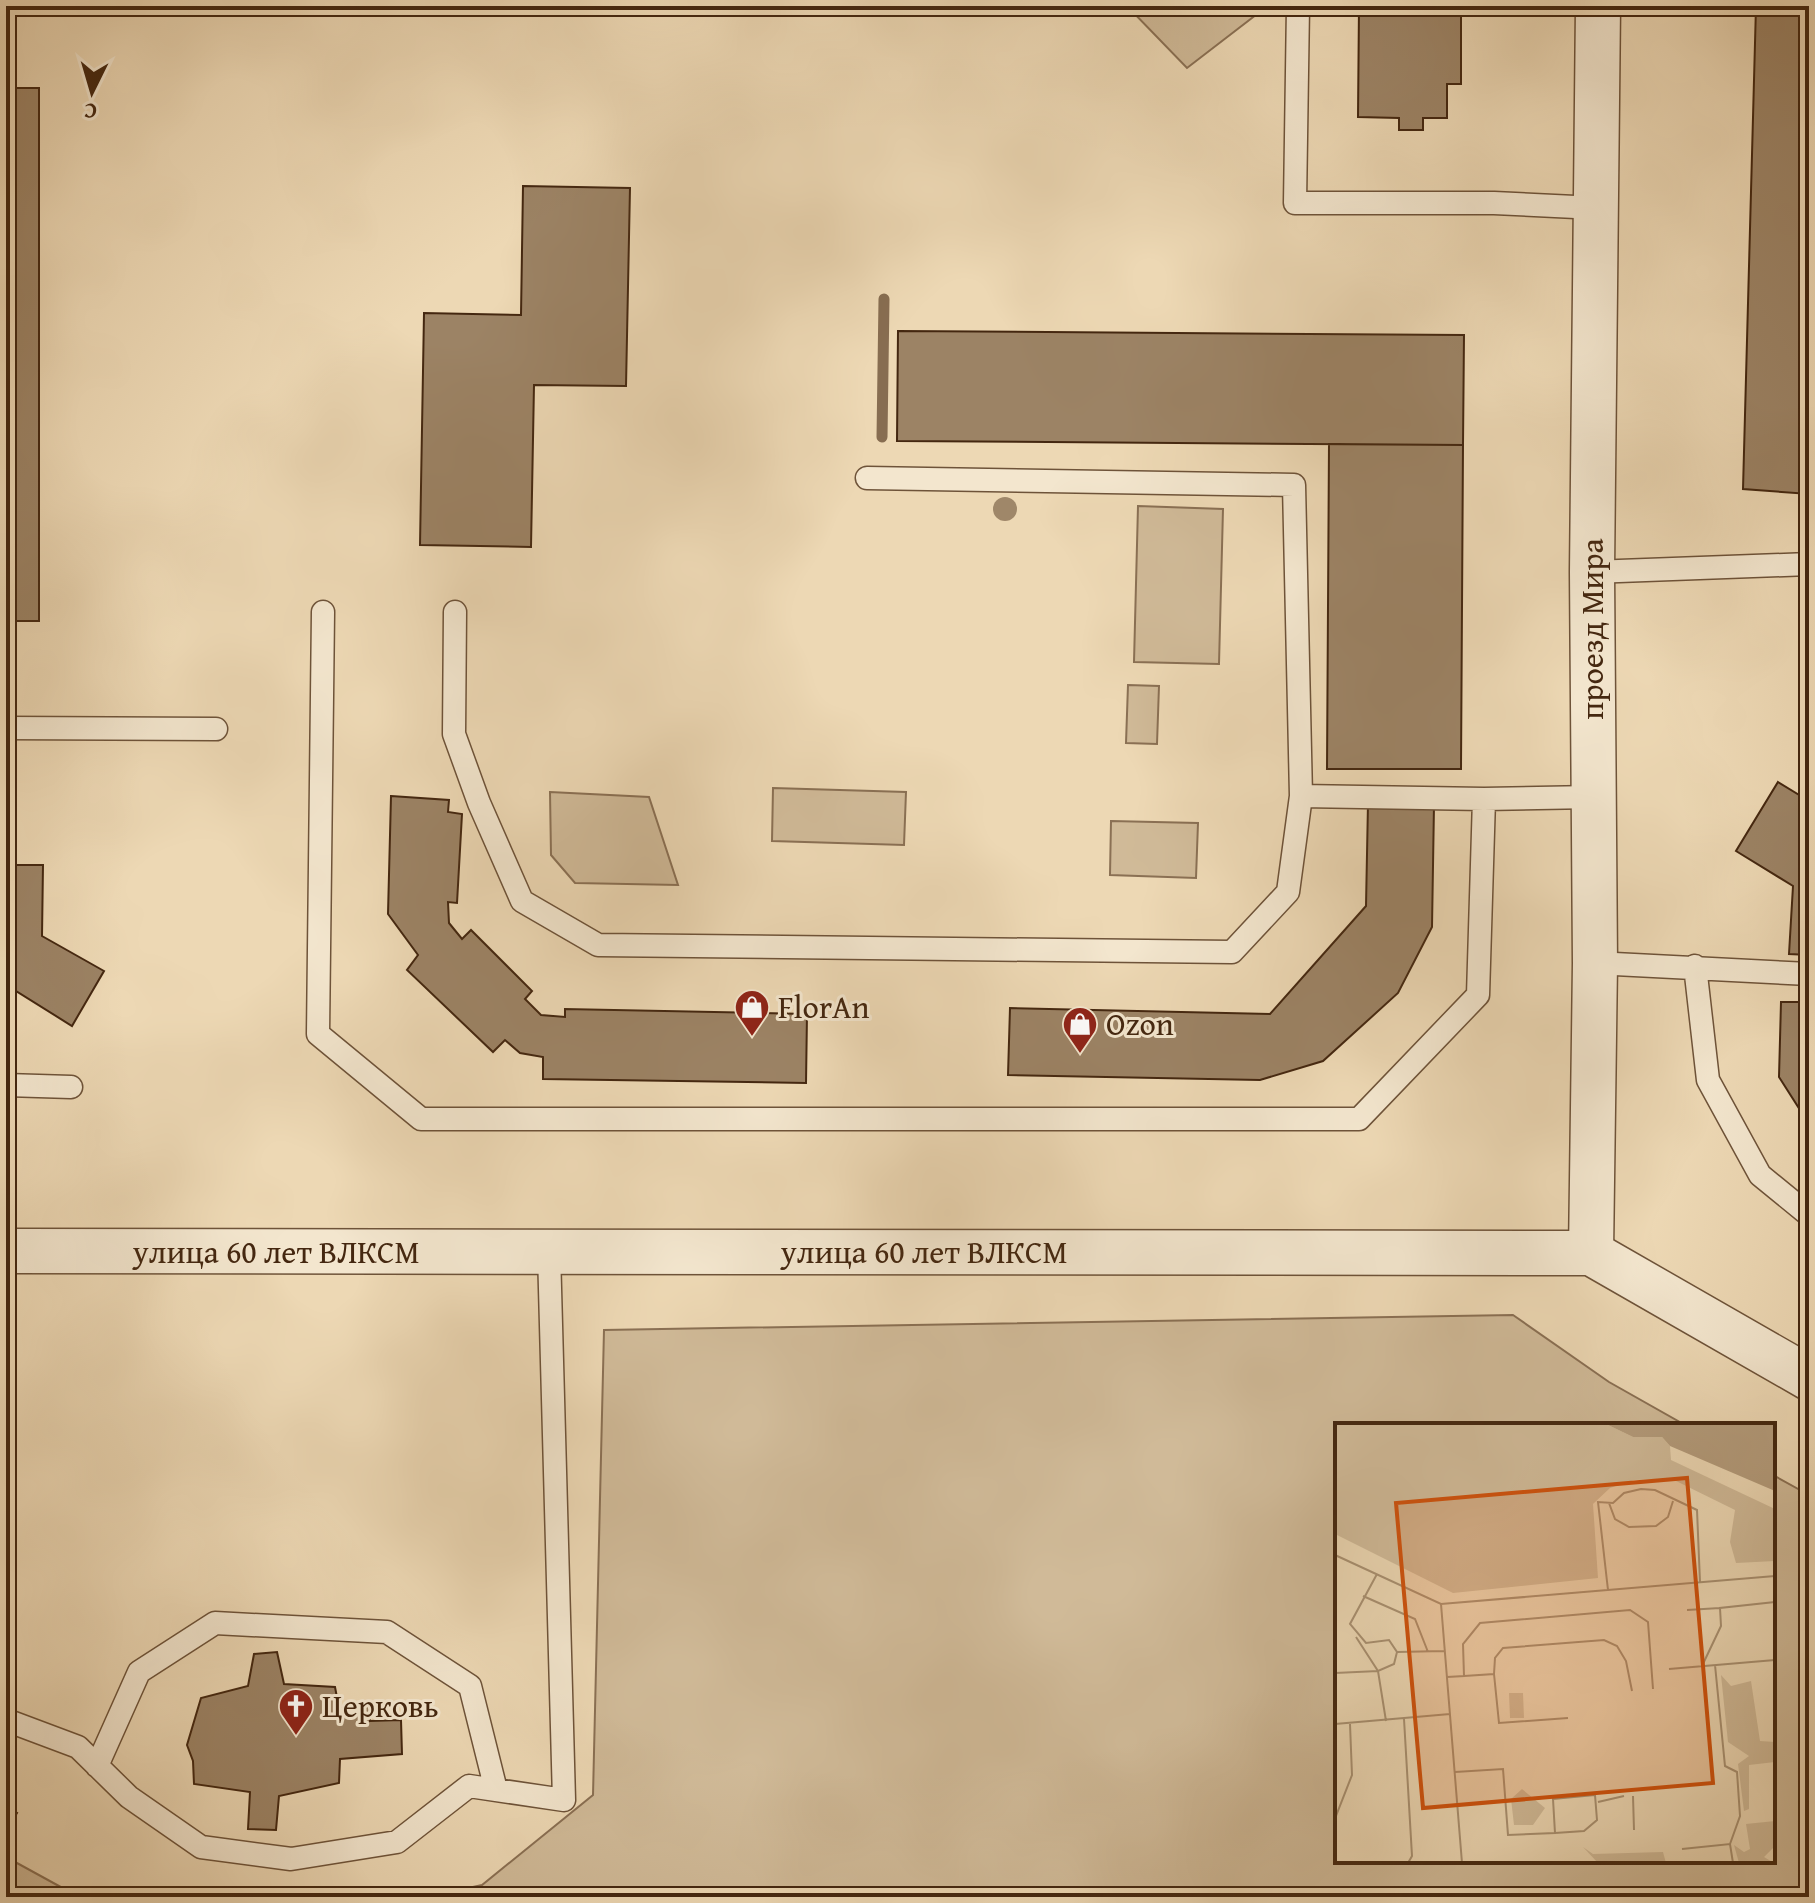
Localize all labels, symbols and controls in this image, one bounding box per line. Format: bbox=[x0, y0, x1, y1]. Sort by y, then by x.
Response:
north arrow bbox=[52, 52, 132, 132]
text: С bbox=[83, 95, 98, 128]
street label: проезд Мира bbox=[1568, 537, 1615, 720]
place label: FlorAn bbox=[778, 983, 870, 1030]
shop icon: FlorAn bbox=[733, 988, 771, 1038]
place label: Ozon bbox=[1106, 1000, 1174, 1047]
shop icon: Ozon bbox=[1061, 1005, 1099, 1055]
street label: улица 60 лет ВЛКСМ bbox=[131, 1228, 420, 1275]
street label: улица 60 лет ВЛКСМ bbox=[779, 1228, 1068, 1275]
inset map bbox=[1335, 1423, 1775, 1863]
place label: Церковь bbox=[322, 1682, 439, 1729]
church icon: Церковь bbox=[277, 1687, 315, 1737]

